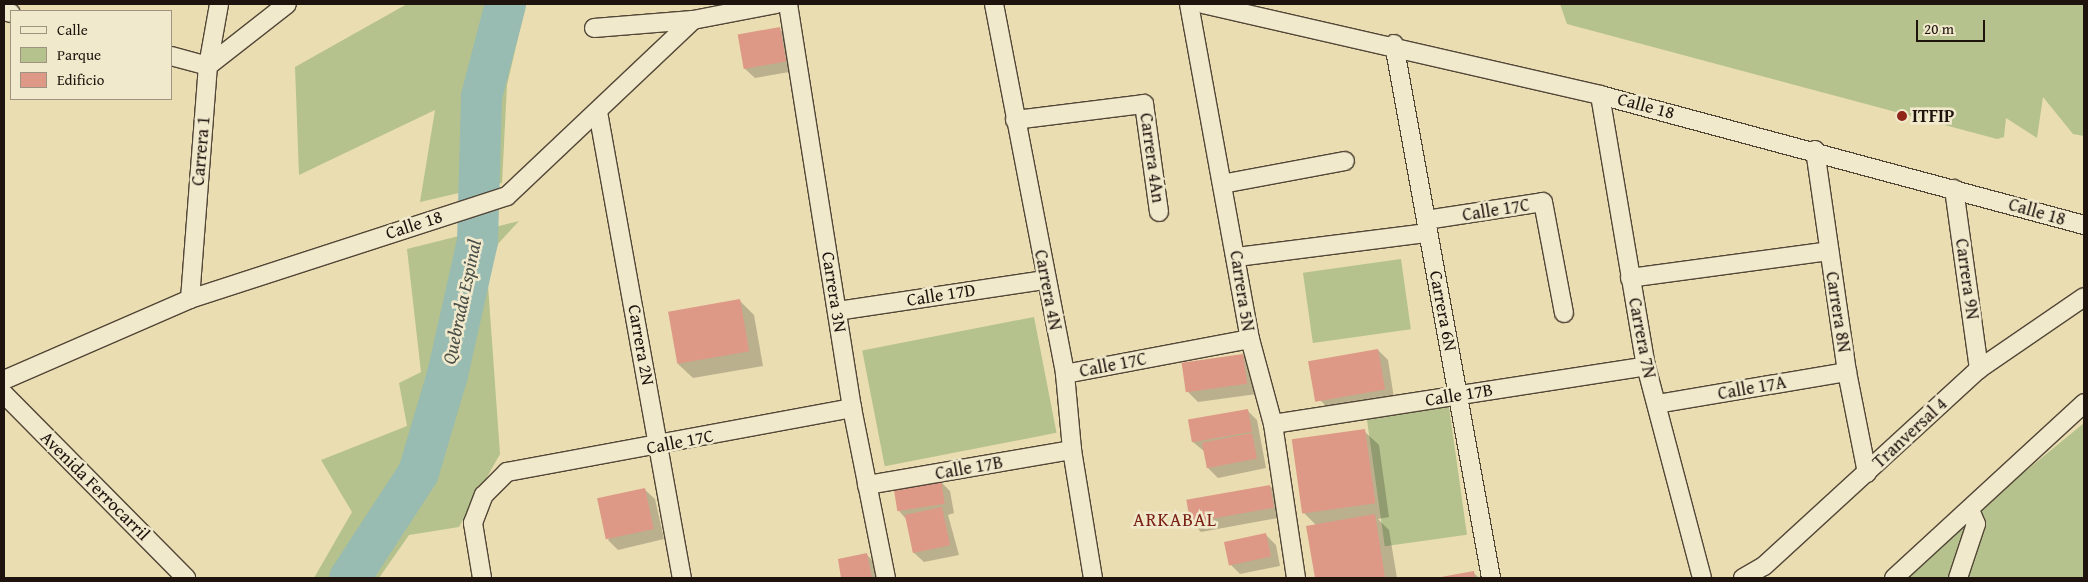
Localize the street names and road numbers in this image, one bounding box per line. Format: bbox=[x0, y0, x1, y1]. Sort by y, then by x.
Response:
street label: Calle 18 bbox=[1615, 88, 1677, 124]
street label: Carrera 4An bbox=[1135, 112, 1169, 204]
street label: Carrera 1 bbox=[187, 115, 215, 187]
street label: Calle 17C bbox=[1461, 194, 1531, 226]
street label: Calle 18 bbox=[2006, 194, 2068, 230]
street label: Calle 18 bbox=[383, 206, 445, 244]
street label: Carrera 9N bbox=[1951, 237, 1983, 321]
street label: Carrera 4N bbox=[1030, 248, 1066, 332]
street label: Carrera 5N bbox=[1225, 249, 1259, 333]
street label: Carrera 3N bbox=[817, 250, 851, 334]
street label: Carrera 6N bbox=[1425, 269, 1461, 353]
street label: Carrera 8N bbox=[1821, 270, 1855, 354]
street label: Calle 17D bbox=[905, 279, 977, 311]
street label: Carrera 7N bbox=[1624, 296, 1660, 380]
street label: Carrera 2N bbox=[623, 303, 659, 387]
street label: Calle 17C bbox=[1078, 348, 1148, 382]
street label: Calle 17A bbox=[1716, 371, 1788, 405]
street label: Calle 17B bbox=[1424, 379, 1494, 411]
street label: Tranversal 4 bbox=[1868, 393, 1952, 473]
street label: Calle 17C bbox=[645, 425, 715, 459]
street label: Avenida Ferrocarril bbox=[36, 427, 154, 545]
street label: Calle 17B bbox=[933, 451, 1005, 485]

